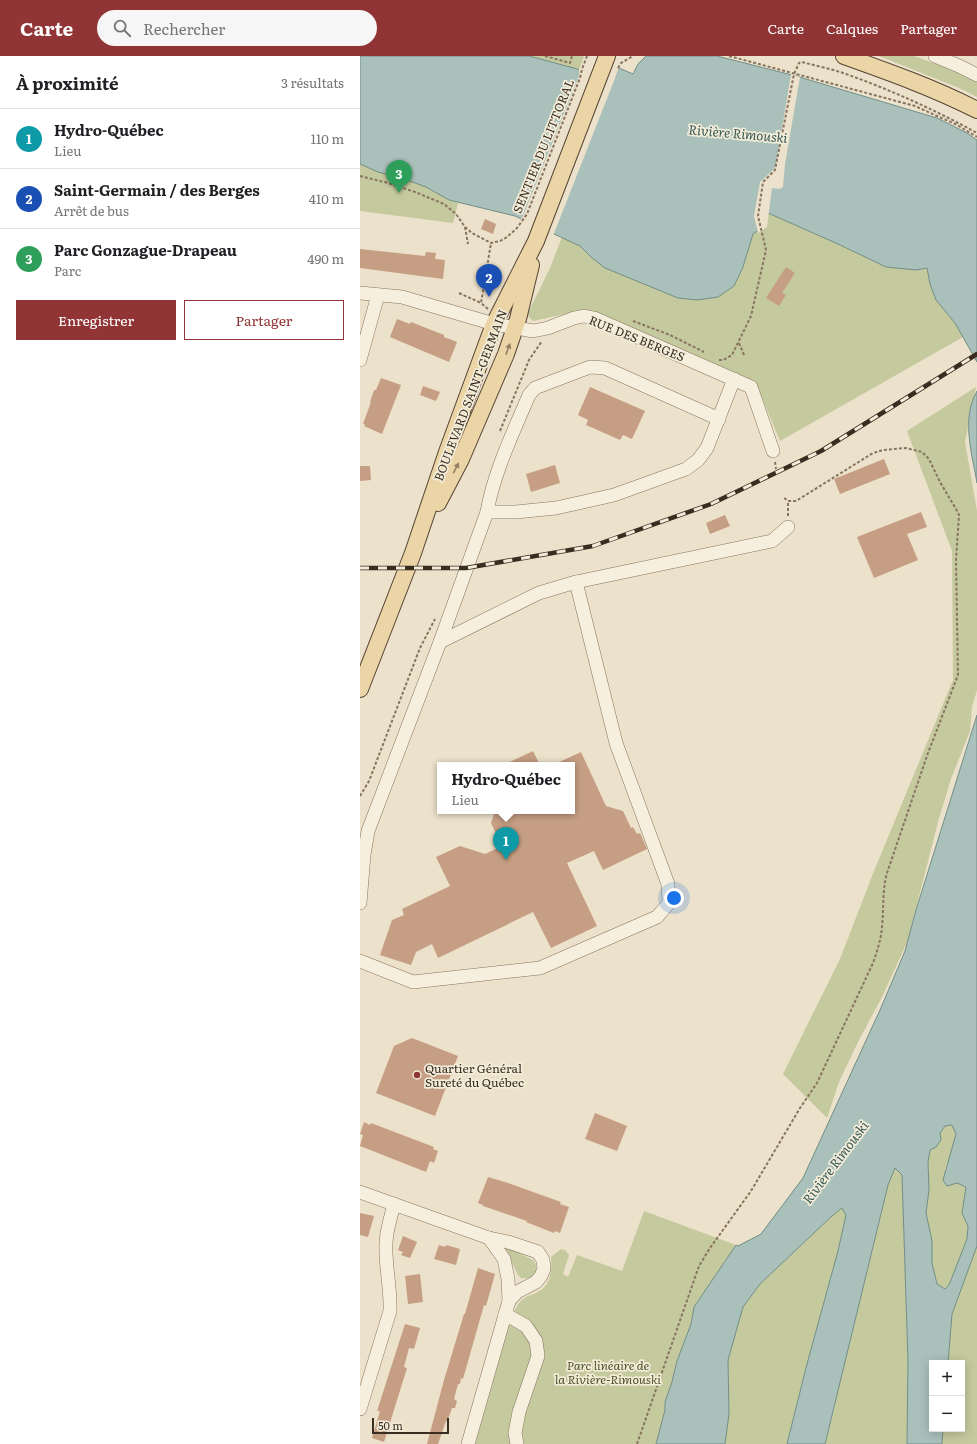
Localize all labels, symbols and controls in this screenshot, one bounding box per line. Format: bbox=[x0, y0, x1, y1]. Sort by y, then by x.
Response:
search box bbox=[97, 10, 377, 46]
text: Carte bbox=[20, 14, 73, 42]
icon: search bbox=[111, 17, 133, 39]
text: Rechercher bbox=[143, 17, 225, 40]
text: Carte bbox=[767, 18, 804, 38]
text: Calques bbox=[826, 18, 878, 38]
text: Partager bbox=[900, 18, 957, 38]
text: À proximité bbox=[16, 70, 119, 95]
text: 3 résultats bbox=[281, 73, 344, 92]
street label: SENTIER DU LITTORAL bbox=[508, 76, 578, 216]
text: Hydro-Québec bbox=[54, 118, 164, 141]
water label: Rivière Rimouski bbox=[688, 119, 788, 147]
text: 1 bbox=[26, 129, 32, 148]
text: 110 m bbox=[311, 129, 344, 148]
text: Lieu bbox=[54, 141, 82, 160]
pin: 3 bbox=[386, 160, 412, 193]
text: Saint-Germain / des Berges bbox=[54, 178, 260, 201]
text: 2 bbox=[26, 189, 32, 208]
text: 410 m bbox=[309, 189, 344, 208]
text: Arrêt de bus bbox=[54, 201, 129, 220]
text: Parc Gonzague-Drapeau bbox=[54, 238, 237, 261]
text: 3 bbox=[25, 249, 33, 268]
text: 490 m bbox=[307, 249, 344, 268]
text: Parc bbox=[54, 261, 81, 280]
pin: 2 bbox=[476, 264, 502, 297]
button: Enregistrer bbox=[16, 300, 176, 340]
button: Partager bbox=[184, 300, 344, 340]
street label: BOULEVARD SAINT-GERMAIN bbox=[429, 307, 511, 483]
street label: RUE DES BERGES bbox=[586, 311, 688, 365]
one-way arrow bbox=[505, 343, 511, 355]
one-way arrow bbox=[453, 462, 459, 474]
popup bbox=[437, 762, 575, 814]
text: Hydro-Québec bbox=[451, 767, 561, 790]
text: Lieu bbox=[451, 790, 479, 809]
pin: 1 bbox=[493, 827, 519, 860]
your location bbox=[664, 888, 684, 908]
place label: Quartier Général Sureté du Québec bbox=[425, 1059, 524, 1091]
marker: Quartier Général Sureté du Québec bbox=[412, 1070, 422, 1080]
water label: Rivière Rimouski bbox=[798, 1117, 873, 1207]
park label: Parc linéaire de la Rivière-Rimouski bbox=[555, 1356, 661, 1388]
map controls bbox=[929, 1360, 965, 1432]
button: + bbox=[929, 1360, 965, 1396]
button: − bbox=[929, 1396, 965, 1432]
scale bar bbox=[372, 1416, 449, 1435]
text: 50 m bbox=[378, 1417, 403, 1433]

